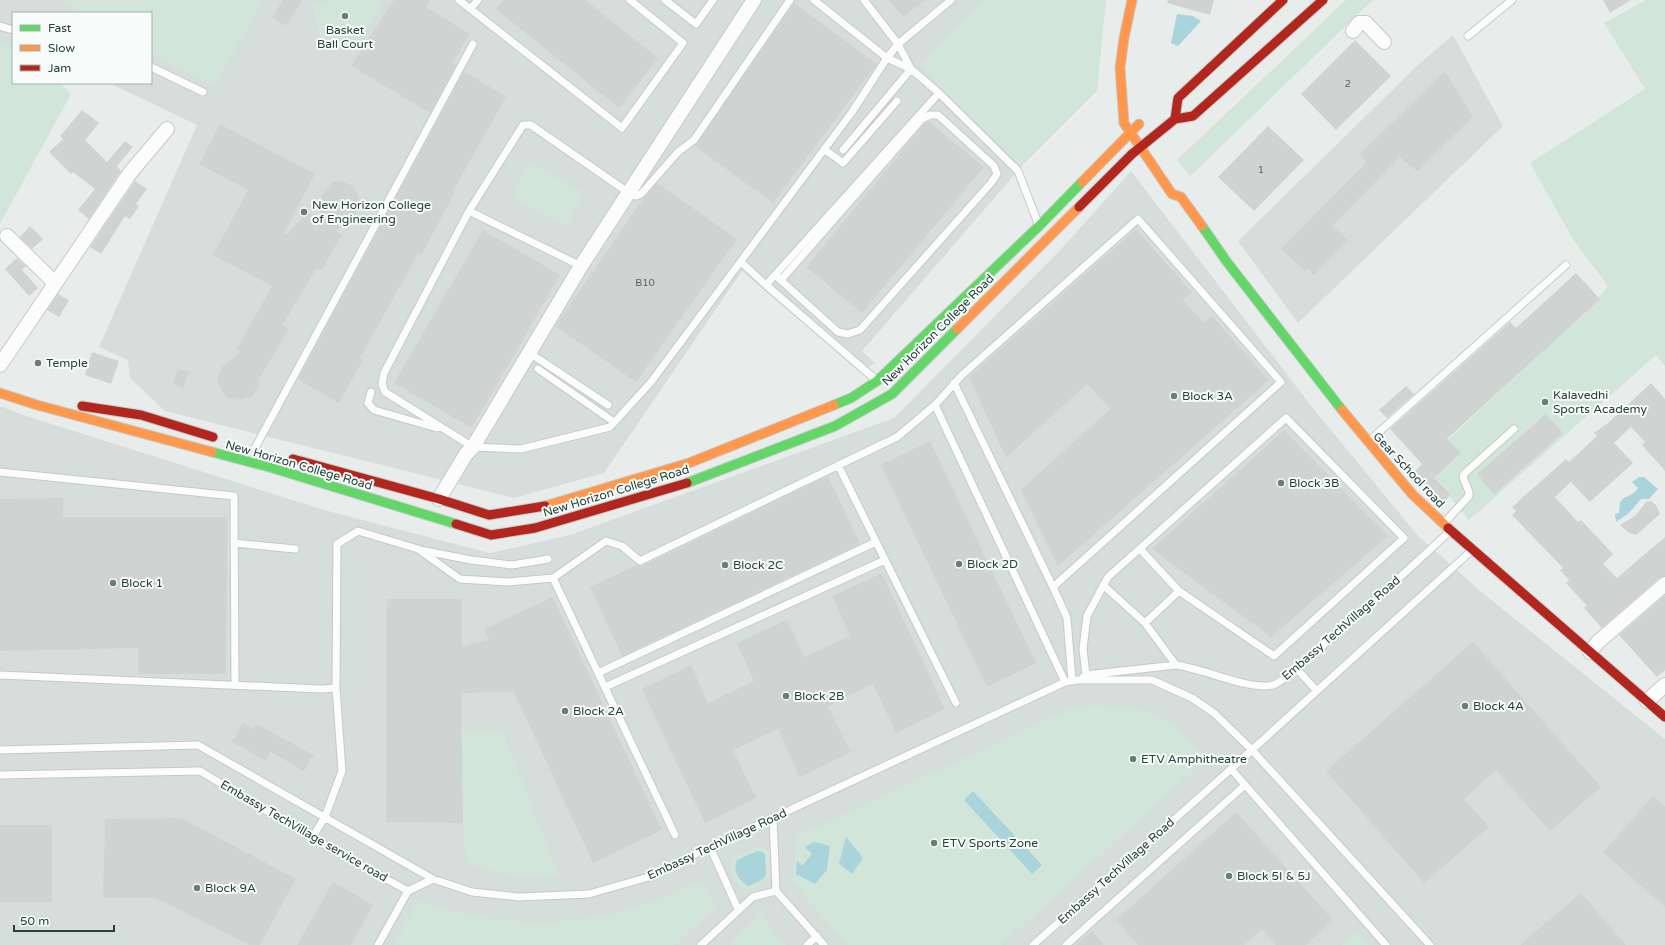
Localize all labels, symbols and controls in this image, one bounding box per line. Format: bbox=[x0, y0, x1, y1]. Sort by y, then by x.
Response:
marker: Basket Ball Court bbox=[340, 11, 350, 21]
legend bbox=[12, 12, 152, 84]
text: Fast bbox=[48, 21, 72, 35]
place label: Basket Ball Court bbox=[317, 23, 373, 51]
text: Slow bbox=[48, 41, 75, 55]
text: Jam bbox=[48, 61, 71, 75]
house number: 2 bbox=[1345, 78, 1351, 90]
house number: 1 bbox=[1258, 164, 1264, 176]
place label: New Horizon College of Engineering bbox=[312, 198, 431, 226]
marker: New Horizon College of Engineering bbox=[299, 207, 309, 217]
street label: New Horizon College Road bbox=[879, 271, 997, 389]
house number: B10 bbox=[635, 277, 655, 289]
place label: Temple bbox=[46, 356, 88, 370]
marker: Temple bbox=[33, 358, 43, 368]
place label: Kalavedhi Sports Academy bbox=[1553, 388, 1647, 416]
place label: Block 3A bbox=[1182, 389, 1233, 403]
marker: Block 3A bbox=[1169, 391, 1179, 401]
marker: Kalavedhi Sports Academy bbox=[1540, 397, 1550, 407]
street label: Gear School road bbox=[1370, 429, 1448, 511]
street label: New Horizon College Road bbox=[224, 437, 374, 493]
street label: New Horizon College Road bbox=[541, 462, 691, 520]
place label: Block 3B bbox=[1289, 476, 1339, 490]
marker: Block 3B bbox=[1276, 478, 1286, 488]
place label: Block 2D bbox=[967, 557, 1018, 571]
place label: Block 2C bbox=[733, 558, 783, 572]
marker: Block 2D bbox=[954, 559, 964, 569]
marker: Block 2C bbox=[720, 560, 730, 570]
street label: Embassy TechVillage Road bbox=[1279, 573, 1403, 683]
place label: Block 1 bbox=[121, 576, 163, 590]
marker: Block 1 bbox=[108, 578, 118, 588]
place label: Block 2B bbox=[794, 689, 844, 703]
marker: Block 2B bbox=[781, 691, 791, 701]
place label: Block 4A bbox=[1473, 699, 1524, 713]
marker: Block 4A bbox=[1460, 701, 1470, 711]
place label: Block 2A bbox=[573, 704, 624, 718]
marker: Block 2A bbox=[560, 706, 570, 716]
place label: ETV Amphitheatre bbox=[1141, 752, 1247, 766]
marker: ETV Amphitheatre bbox=[1128, 754, 1138, 764]
street label: Embassy TechVillage service road bbox=[218, 777, 390, 885]
street label: Embassy TechVillage Road bbox=[645, 806, 789, 882]
street label: Embassy TechVillage Road bbox=[1055, 815, 1177, 927]
place label: ETV Sports Zone bbox=[942, 836, 1038, 850]
marker: ETV Sports Zone bbox=[929, 838, 939, 848]
place label: Block 5I & 5J bbox=[1237, 869, 1311, 883]
marker: Block 5I & 5J bbox=[1224, 871, 1234, 881]
place label: Block 9A bbox=[205, 881, 256, 895]
marker: Block 9A bbox=[192, 883, 202, 893]
scale bar bbox=[14, 907, 114, 933]
text: 50 m bbox=[20, 914, 49, 928]

